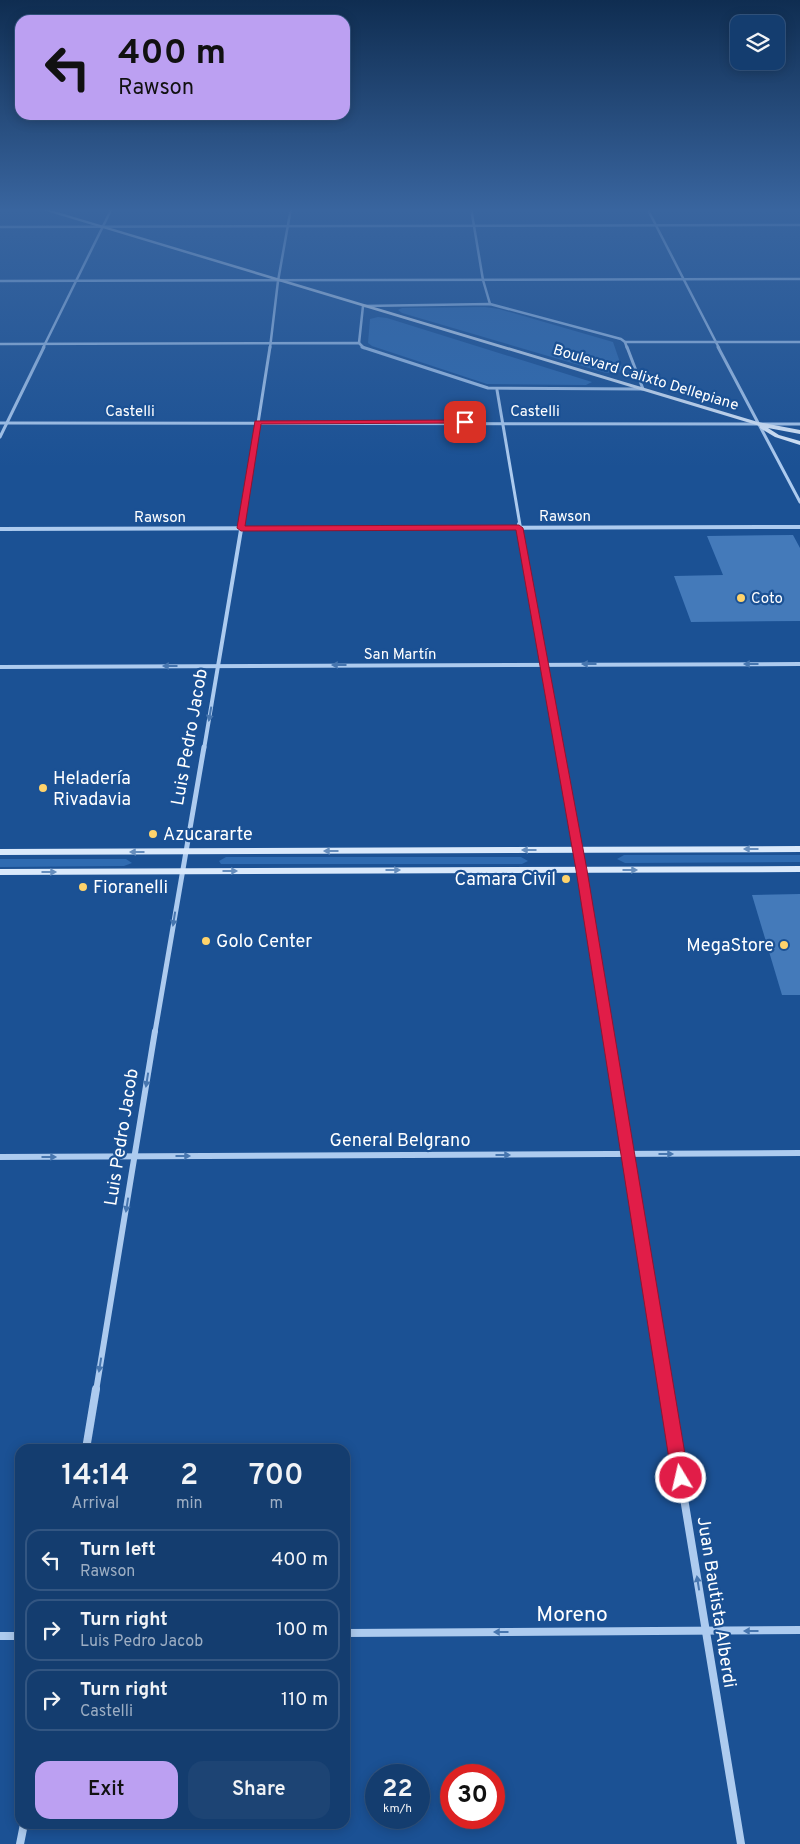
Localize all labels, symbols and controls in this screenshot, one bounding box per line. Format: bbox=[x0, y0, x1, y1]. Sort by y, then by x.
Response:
map controls bbox=[730, 15, 785, 70]
button: layers bbox=[730, 15, 785, 70]
text: 400 m bbox=[118, 32, 226, 76]
icon: left bbox=[35, 35, 100, 100]
text: Rawson bbox=[118, 75, 194, 102]
street label: Boulevard Calixto Dellepiane bbox=[550, 341, 741, 416]
pin bbox=[444, 401, 486, 443]
street label: Castelli bbox=[105, 403, 155, 422]
street label: Castelli bbox=[510, 403, 560, 422]
icon: arrive bbox=[451, 408, 479, 436]
street label: Rawson bbox=[539, 508, 591, 527]
street label: Rawson bbox=[134, 509, 186, 528]
place label: Coto bbox=[751, 590, 783, 609]
marker: Coto bbox=[735, 592, 747, 604]
street label: San Martín bbox=[364, 646, 436, 665]
one-way arrow bbox=[743, 660, 759, 668]
one-way arrow bbox=[581, 661, 597, 669]
one-way arrow bbox=[162, 662, 178, 670]
one-way arrow bbox=[331, 662, 347, 670]
street label: Luis Pedro Jacob bbox=[167, 667, 214, 808]
one-way arrow bbox=[206, 706, 214, 722]
place label: Heladería Rivadavia bbox=[53, 768, 131, 812]
marker: Heladería Rivadavia bbox=[37, 782, 49, 794]
place label: Azucararte bbox=[163, 824, 253, 847]
marker: Azucararte bbox=[147, 828, 159, 840]
one-way arrow bbox=[743, 845, 759, 853]
one-way arrow bbox=[521, 846, 537, 854]
one-way arrow bbox=[323, 847, 339, 855]
one-way arrow bbox=[128, 848, 144, 856]
one-way arrow bbox=[385, 866, 401, 874]
one-way arrow bbox=[622, 866, 638, 874]
one-way arrow bbox=[223, 867, 239, 875]
one-way arrow bbox=[41, 868, 57, 876]
place label: Camara Civil bbox=[455, 869, 556, 892]
marker: Camara Civil bbox=[560, 873, 572, 885]
place label: Fioranelli bbox=[93, 877, 168, 900]
marker: Fioranelli bbox=[77, 881, 89, 893]
one-way arrow bbox=[169, 912, 177, 928]
place label: Golo Center bbox=[216, 931, 312, 954]
marker: Golo Center bbox=[200, 935, 212, 947]
place label: MegaStore bbox=[686, 935, 774, 958]
marker: MegaStore bbox=[778, 939, 790, 951]
street label: Luis Pedro Jacob bbox=[100, 1067, 145, 1208]
one-way arrow bbox=[143, 1072, 151, 1088]
street label: General Belgrano bbox=[330, 1130, 471, 1153]
one-way arrow bbox=[658, 1150, 674, 1158]
one-way arrow bbox=[496, 1151, 512, 1159]
one-way arrow bbox=[176, 1152, 192, 1160]
one-way arrow bbox=[41, 1153, 57, 1161]
one-way arrow bbox=[122, 1197, 130, 1213]
one-way arrow bbox=[96, 1357, 104, 1373]
position arrow bbox=[654, 1451, 706, 1503]
text: 14:14 bbox=[61, 1458, 130, 1495]
text: 2 bbox=[180, 1458, 198, 1495]
text: 700 bbox=[249, 1458, 304, 1495]
text: Arrival bbox=[72, 1494, 119, 1514]
text: min bbox=[176, 1494, 203, 1514]
text: m bbox=[269, 1494, 283, 1514]
street label: Juan Bautista Alberdi bbox=[691, 1515, 740, 1689]
text: Turn left bbox=[80, 1538, 156, 1562]
icon: left bbox=[37, 1546, 65, 1574]
text: 400 m bbox=[271, 1548, 328, 1572]
text: Rawson bbox=[80, 1562, 135, 1582]
one-way arrow bbox=[693, 1574, 701, 1590]
street label: Moreno bbox=[536, 1602, 608, 1629]
text: Turn right bbox=[80, 1608, 168, 1632]
icon: right bbox=[37, 1616, 65, 1644]
text: 100 m bbox=[276, 1618, 328, 1642]
one-way arrow bbox=[743, 1627, 759, 1635]
one-way arrow bbox=[493, 1628, 509, 1636]
text: Luis Pedro Jacob bbox=[80, 1632, 203, 1652]
text: Turn right bbox=[80, 1678, 168, 1702]
icon: right bbox=[37, 1686, 65, 1714]
text: 110 m bbox=[281, 1688, 328, 1712]
text: Castelli bbox=[80, 1702, 133, 1722]
button: Exit bbox=[35, 1761, 178, 1819]
button: Share bbox=[188, 1761, 330, 1819]
speed limit sign: 30 bbox=[440, 1764, 505, 1829]
text: 22 bbox=[382, 1774, 413, 1806]
text: km/h bbox=[383, 1801, 412, 1817]

